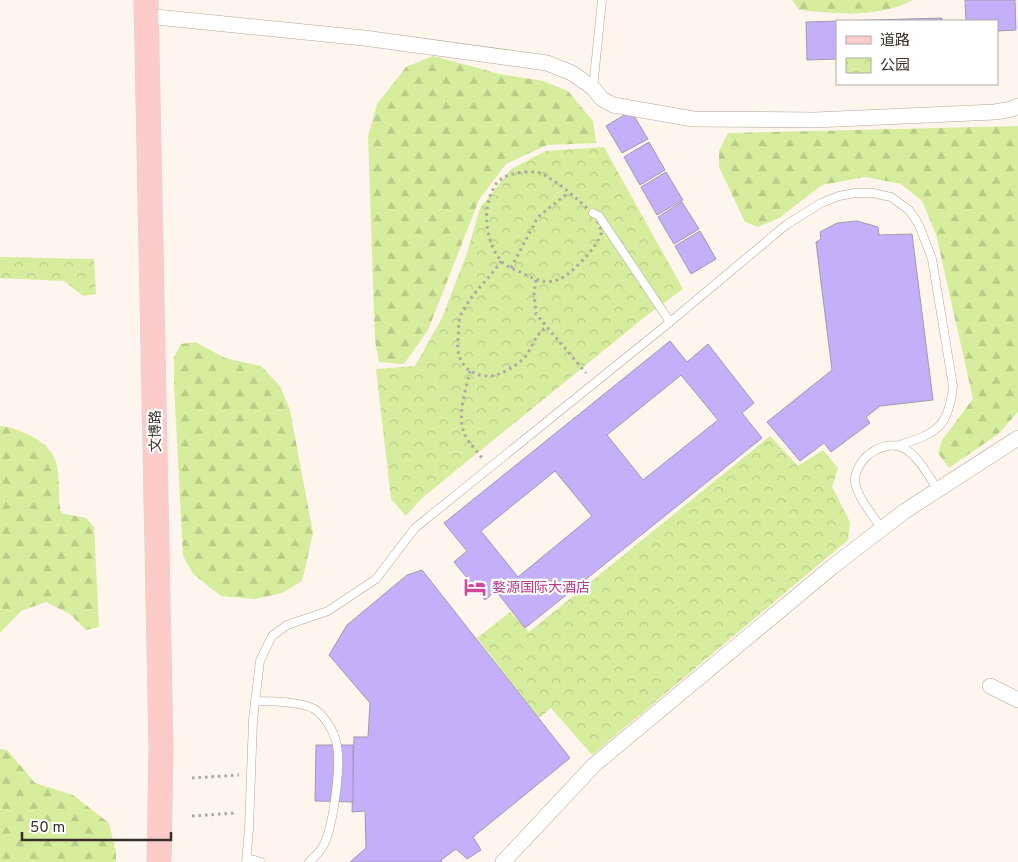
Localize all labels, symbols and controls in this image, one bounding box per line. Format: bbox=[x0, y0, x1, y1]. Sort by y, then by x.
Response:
legend bbox=[836, 20, 998, 85]
text: 道路 bbox=[880, 32, 910, 51]
text: 公园 bbox=[880, 57, 910, 76]
street label: 文博路 bbox=[147, 410, 165, 452]
hotel icon: 婺源国际大酒店 bbox=[462, 574, 488, 600]
place label: 婺源国际大酒店 bbox=[492, 580, 590, 597]
scale bar bbox=[22, 810, 171, 842]
text: 50 m bbox=[30, 819, 65, 838]

